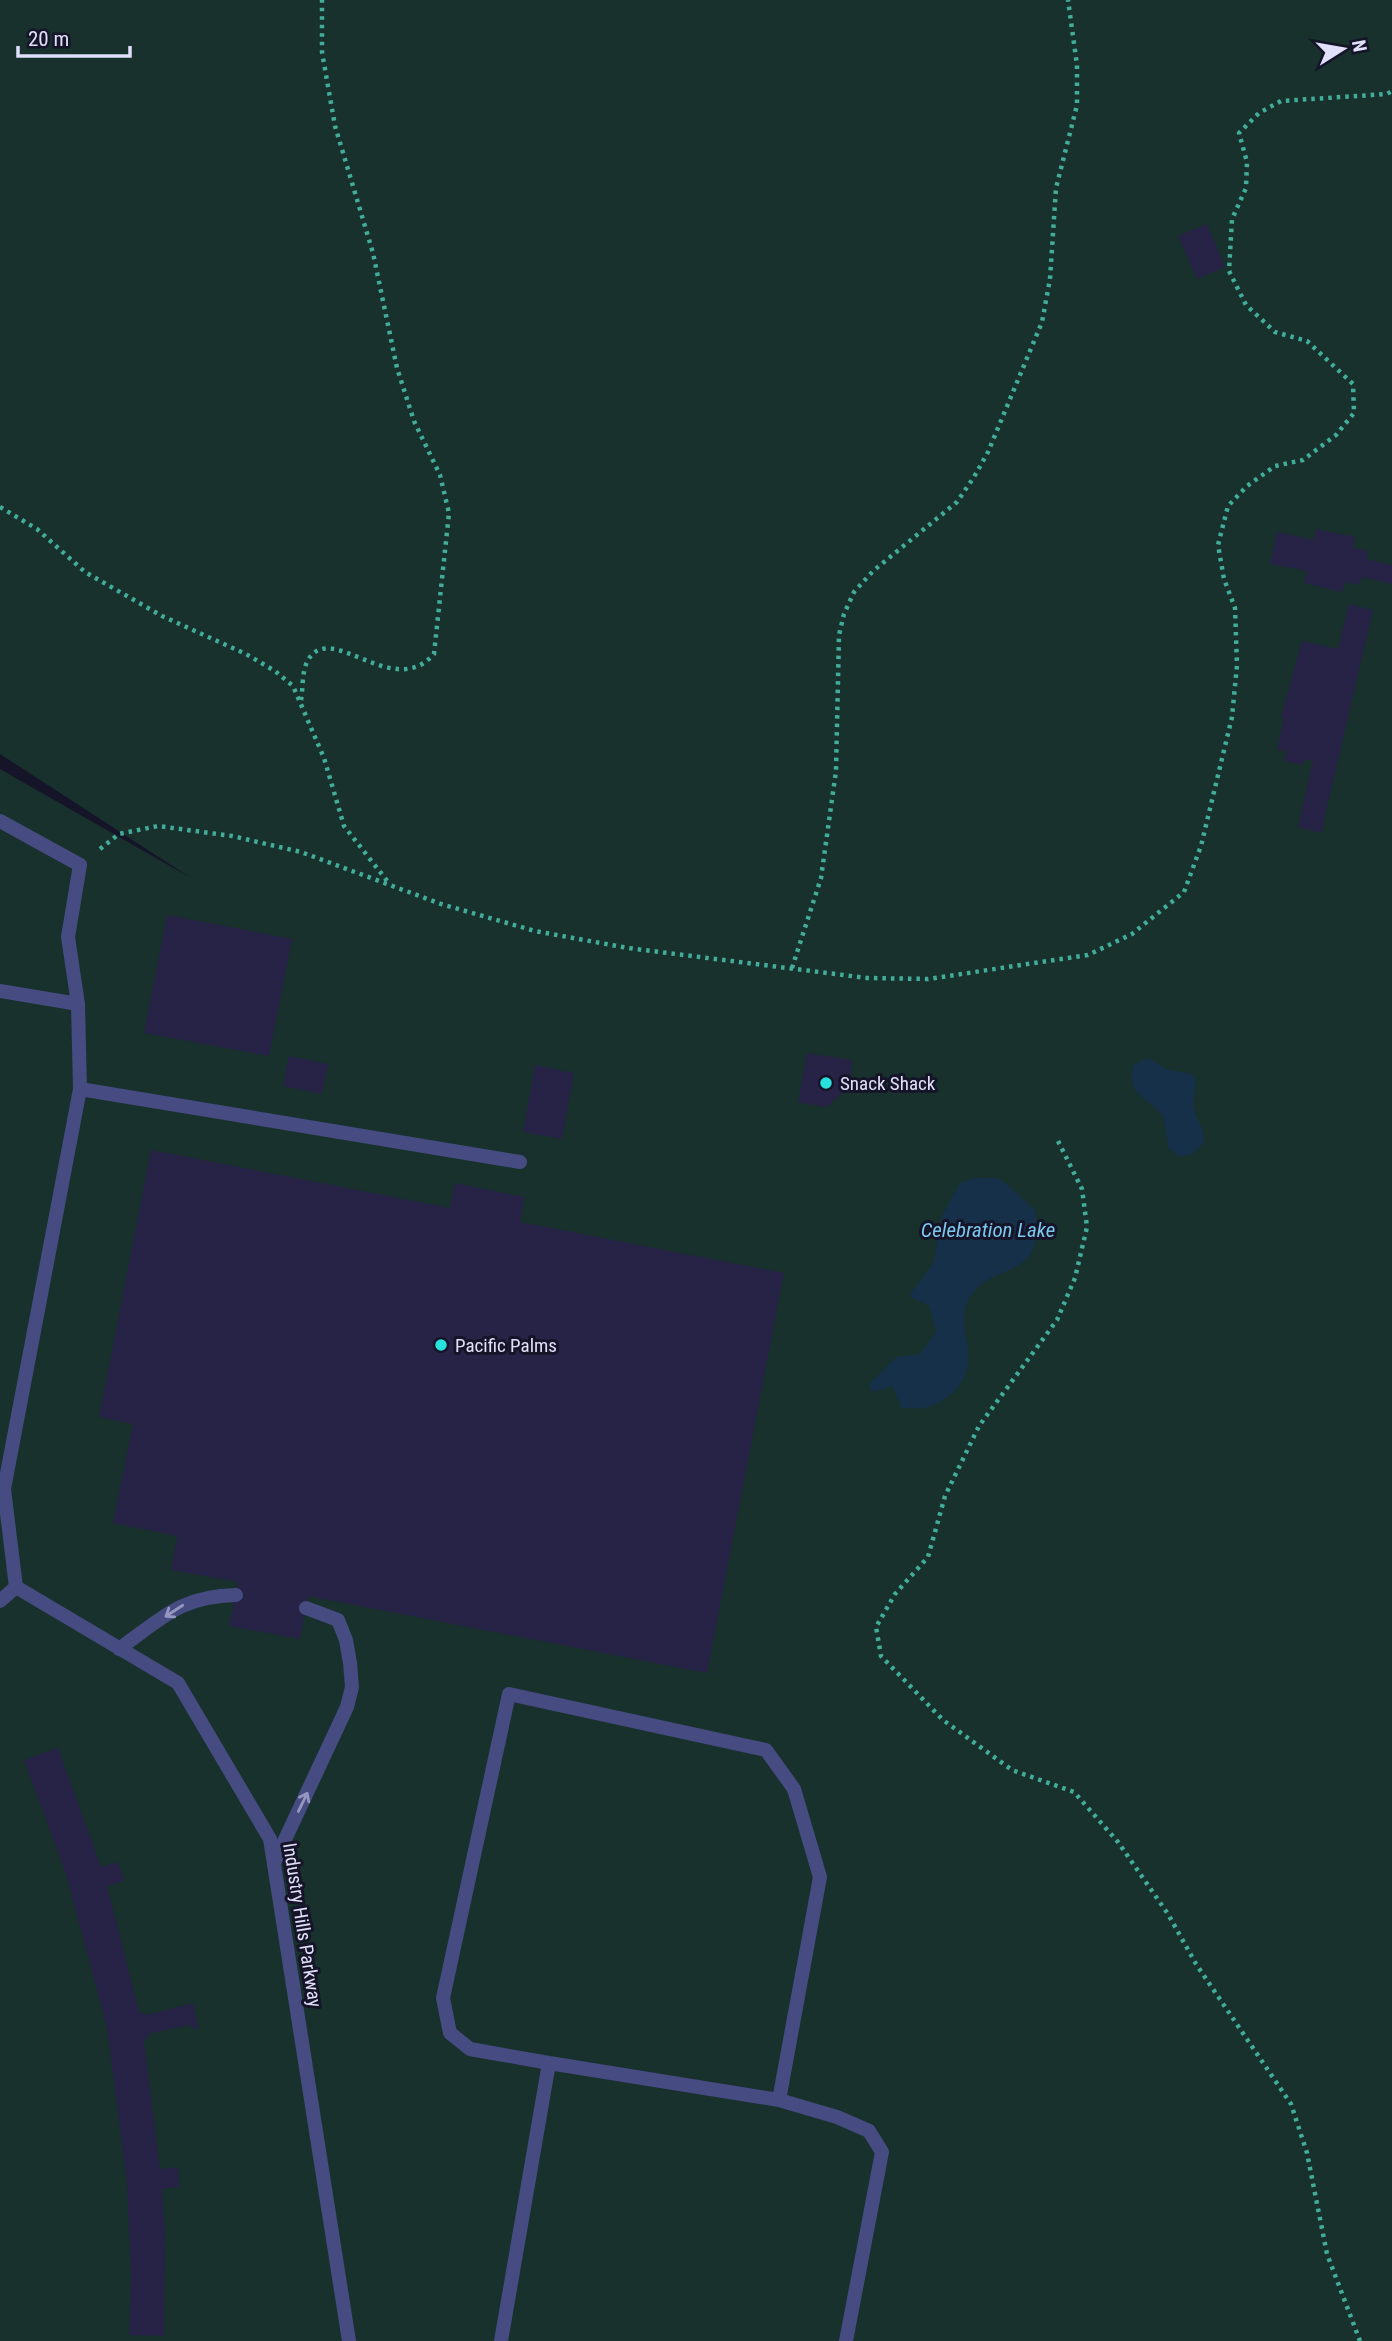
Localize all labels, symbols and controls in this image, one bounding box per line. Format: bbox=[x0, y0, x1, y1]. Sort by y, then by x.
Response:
scale bar bbox=[18, 14, 130, 58]
north arrow bbox=[1308, 14, 1378, 84]
text: 20 m bbox=[28, 27, 69, 51]
text: N bbox=[1347, 38, 1372, 54]
place label: Snack Shack bbox=[840, 1072, 936, 1095]
marker: Snack Shack bbox=[818, 1075, 834, 1091]
water label: Celebration Lake bbox=[921, 1218, 1055, 1242]
place label: Pacific Palms bbox=[455, 1334, 557, 1357]
marker: Pacific Palms bbox=[433, 1337, 449, 1353]
one-way arrow bbox=[164, 1604, 184, 1618]
one-way arrow bbox=[297, 1792, 310, 1813]
street label: Industry Hills Parkway bbox=[278, 1841, 327, 2009]

